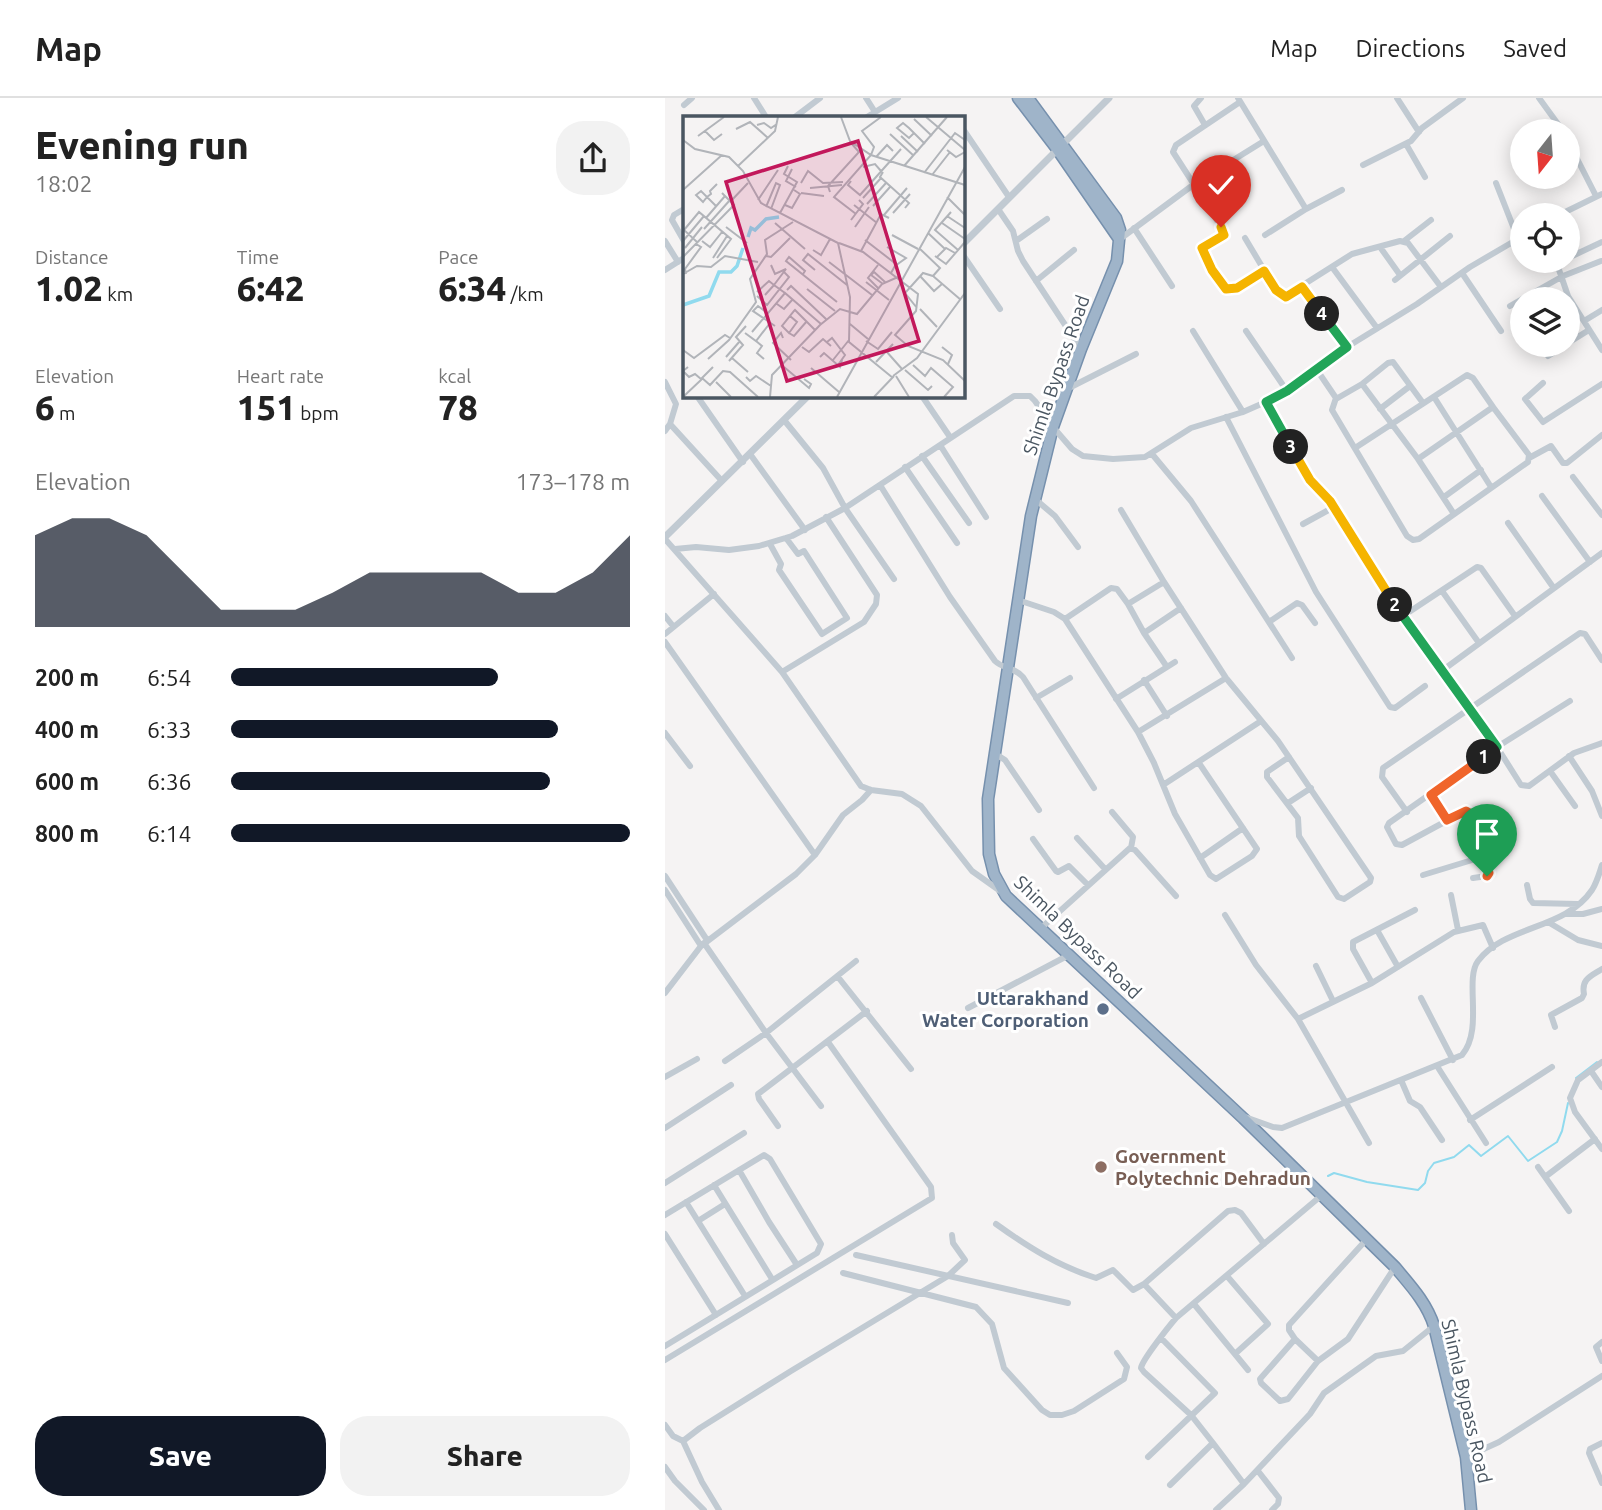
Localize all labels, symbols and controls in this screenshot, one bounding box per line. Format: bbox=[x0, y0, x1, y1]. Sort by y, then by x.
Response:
text: Map bbox=[35, 30, 102, 67]
text: Map bbox=[1270, 35, 1317, 62]
text: Directions bbox=[1355, 35, 1465, 62]
text: Saved bbox=[1503, 35, 1567, 62]
inset map bbox=[683, 116, 964, 397]
north arrow bbox=[1510, 119, 1580, 189]
map controls bbox=[1510, 119, 1580, 357]
button: share bbox=[556, 121, 630, 195]
text: Evening run bbox=[35, 124, 249, 166]
pin bbox=[1191, 155, 1251, 227]
icon: check bbox=[1202, 166, 1240, 204]
text: 18:02 bbox=[35, 171, 93, 196]
button: locate bbox=[1510, 203, 1580, 273]
text: Distance bbox=[35, 246, 109, 268]
text: Time bbox=[237, 246, 279, 268]
text: Pace bbox=[438, 246, 479, 268]
text: 1.02 bbox=[35, 268, 103, 308]
text: 6:42 bbox=[237, 268, 305, 308]
text: 6:34 bbox=[438, 268, 506, 308]
text: km bbox=[103, 283, 133, 305]
text: /km bbox=[506, 283, 544, 305]
button: layers bbox=[1510, 287, 1580, 357]
street label: Shimla Bypass Road bbox=[1018, 292, 1094, 458]
pin: 4 bbox=[1305, 296, 1339, 332]
text: 4 bbox=[1316, 302, 1327, 324]
text: Elevation bbox=[35, 365, 114, 387]
text: Heart rate bbox=[237, 365, 324, 387]
text: kcal bbox=[438, 365, 471, 387]
text: 6 bbox=[35, 387, 55, 427]
text: 151 bbox=[237, 387, 296, 427]
text: 78 bbox=[438, 387, 478, 427]
text: m bbox=[55, 402, 76, 424]
text: bpm bbox=[296, 402, 339, 424]
pin: 3 bbox=[1273, 430, 1309, 464]
text: 3 bbox=[1285, 435, 1296, 457]
text: Elevation bbox=[35, 469, 131, 494]
text: 173–178 m bbox=[516, 469, 630, 494]
pin: 2 bbox=[1377, 588, 1413, 622]
text: 2 bbox=[1389, 593, 1400, 615]
text: 200 m bbox=[35, 665, 99, 690]
text: 6:54 bbox=[147, 665, 192, 690]
text: 400 m bbox=[35, 717, 99, 742]
text: 6:33 bbox=[147, 717, 192, 742]
pin: 1 bbox=[1467, 740, 1501, 774]
text: 1 bbox=[1478, 745, 1489, 767]
text: 600 m bbox=[35, 769, 99, 794]
text: 6:36 bbox=[147, 769, 192, 794]
pin bbox=[1457, 804, 1517, 876]
icon: arrive bbox=[1468, 815, 1506, 853]
text: 800 m bbox=[35, 821, 99, 846]
text: 6:14 bbox=[147, 821, 192, 846]
street label: Shimla Bypass Road bbox=[1010, 871, 1146, 1003]
place label: Uttarakhand Water Corporation bbox=[922, 987, 1089, 1031]
marker: Uttarakhand Water Corporation bbox=[1095, 1001, 1111, 1017]
place label: Government Polytechnic Dehradun bbox=[1115, 1145, 1311, 1189]
marker: Government Polytechnic Dehradun bbox=[1093, 1159, 1109, 1175]
street label: Shimla Bypass Road bbox=[1437, 1317, 1497, 1485]
button: Save bbox=[35, 1416, 326, 1496]
button: Share bbox=[340, 1416, 630, 1496]

